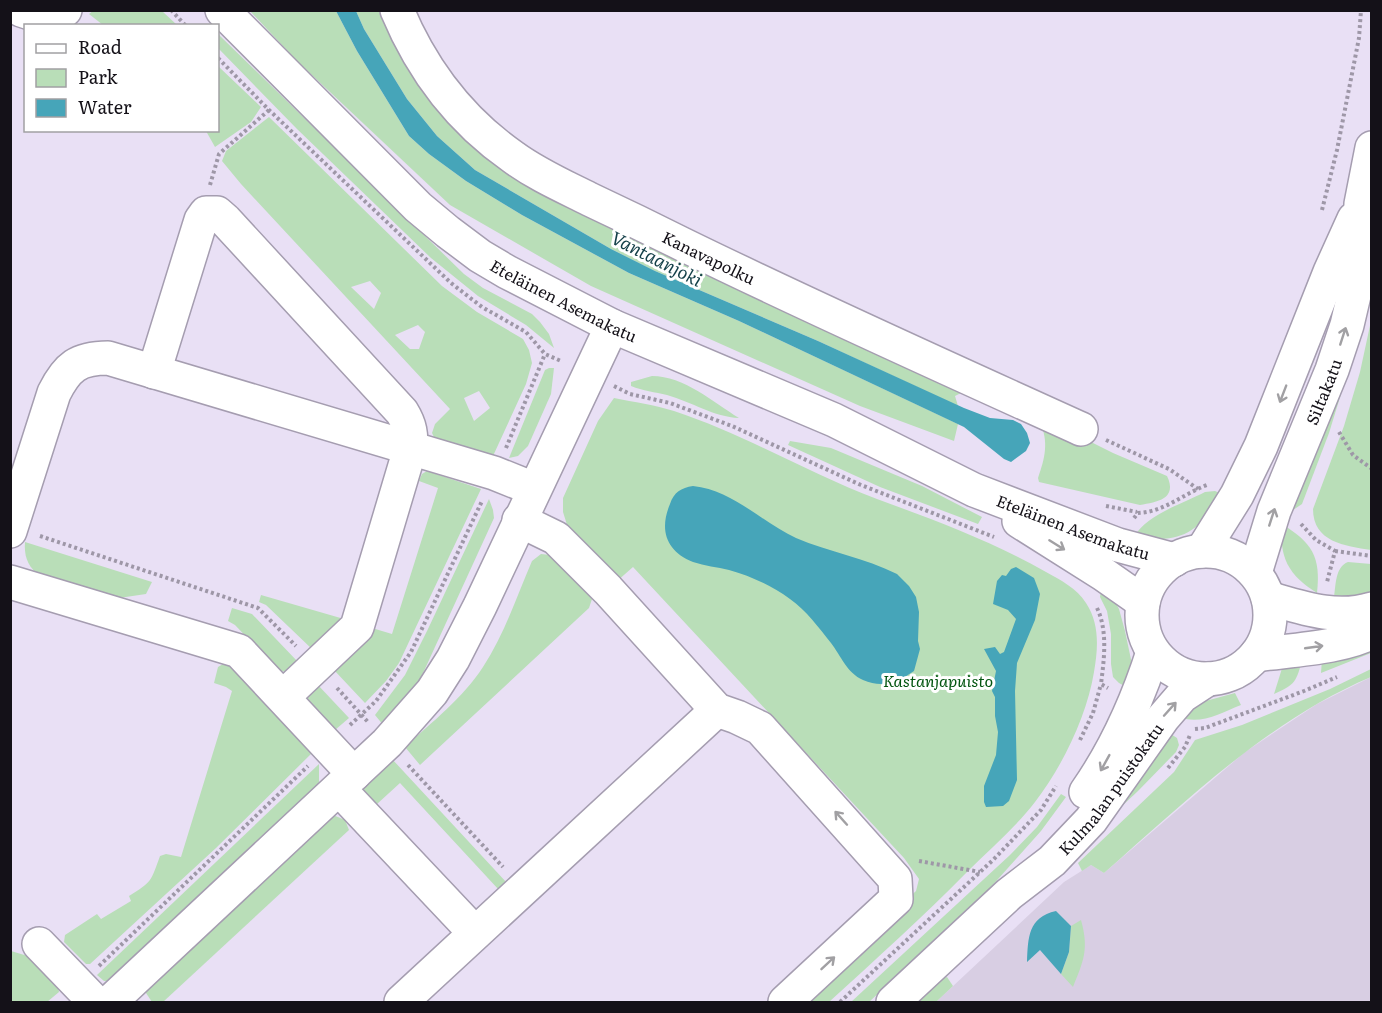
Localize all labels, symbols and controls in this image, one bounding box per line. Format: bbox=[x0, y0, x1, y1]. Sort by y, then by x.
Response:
legend bbox=[24, 24, 219, 132]
text: Road bbox=[78, 33, 122, 60]
text: Park bbox=[78, 63, 119, 90]
text: Water bbox=[78, 93, 132, 120]
water label: Vantaanjoki bbox=[607, 223, 708, 293]
street label: Kanavapolku bbox=[658, 224, 759, 290]
street label: Eteläinen Asemakatu bbox=[486, 253, 641, 347]
one-way arrow bbox=[1338, 327, 1349, 346]
street label: Siltakatu bbox=[1299, 355, 1347, 428]
one-way arrow bbox=[1277, 384, 1288, 403]
street label: Eteläinen Asemakatu bbox=[993, 488, 1153, 565]
one-way arrow bbox=[1267, 508, 1278, 527]
one-way arrow bbox=[1048, 540, 1065, 552]
one-way arrow bbox=[1304, 641, 1323, 652]
park label: Kastanjapuisto bbox=[883, 668, 993, 692]
one-way arrow bbox=[1163, 702, 1177, 717]
street label: Kulmalan puistokatu bbox=[1052, 717, 1168, 860]
one-way arrow bbox=[1099, 754, 1111, 771]
one-way arrow bbox=[834, 811, 848, 826]
one-way arrow bbox=[820, 956, 835, 970]

